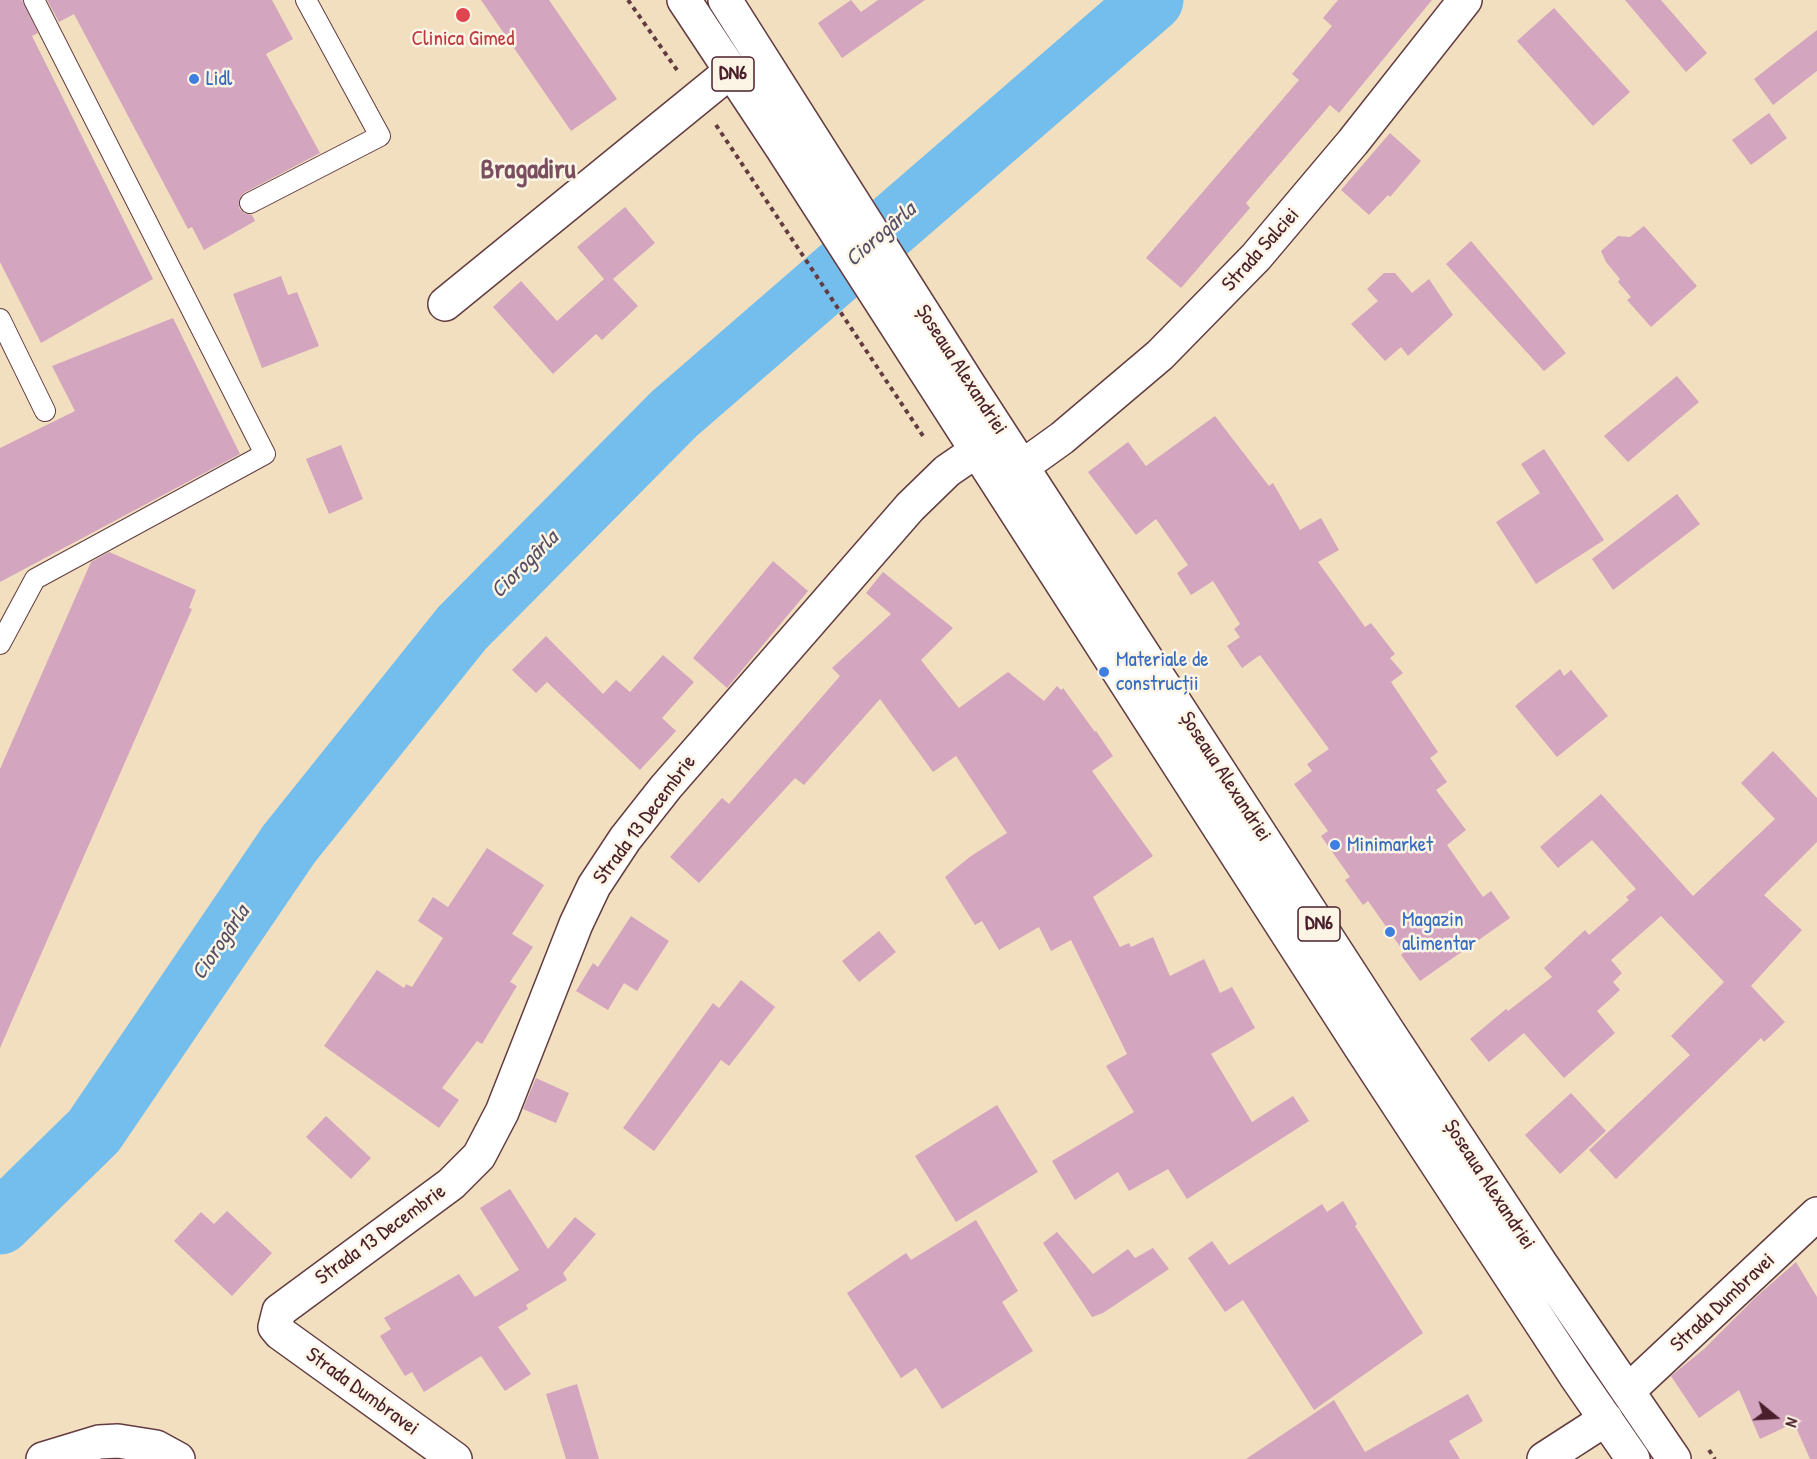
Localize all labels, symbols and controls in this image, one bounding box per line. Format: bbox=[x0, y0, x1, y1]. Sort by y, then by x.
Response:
marker: Clinica Gimed bbox=[454, 6, 472, 24]
place label: Clinica Gimed bbox=[412, 26, 514, 52]
road number: DN6 bbox=[712, 57, 754, 91]
place label: Lidl bbox=[206, 66, 232, 92]
marker: Lidl bbox=[187, 72, 201, 86]
district label: Bragadiru bbox=[480, 155, 576, 187]
water label: Ciorogârla bbox=[840, 197, 922, 273]
street label: Strada Salciei bbox=[1217, 203, 1305, 297]
street label: Șoseaua Alexandriei bbox=[910, 300, 1012, 440]
water label: Ciorogârla bbox=[486, 526, 564, 604]
place label: Materiale de construcții bbox=[1116, 647, 1209, 697]
marker: Materiale de construcții bbox=[1097, 665, 1111, 679]
street label: Șoseaua Alexandriei bbox=[1174, 707, 1276, 847]
street label: Strada 13 Decembrie bbox=[588, 750, 702, 890]
place label: Minimarket bbox=[1347, 832, 1433, 858]
marker: Minimarket bbox=[1328, 838, 1342, 852]
water label: Ciorogârla bbox=[186, 901, 256, 985]
road number: DN6 bbox=[1298, 907, 1340, 941]
place label: Magazin alimentar bbox=[1402, 907, 1476, 957]
marker: Magazin alimentar bbox=[1383, 925, 1397, 939]
street label: Șoseaua Alexandriei bbox=[1438, 1115, 1540, 1255]
street label: Strada 13 Decembrie bbox=[311, 1179, 451, 1291]
street label: Strada Dumbravei bbox=[1666, 1248, 1780, 1358]
street label: Strada Dumbravei bbox=[301, 1343, 423, 1441]
north arrow bbox=[1745, 1387, 1805, 1447]
text: N bbox=[1780, 1415, 1804, 1430]

